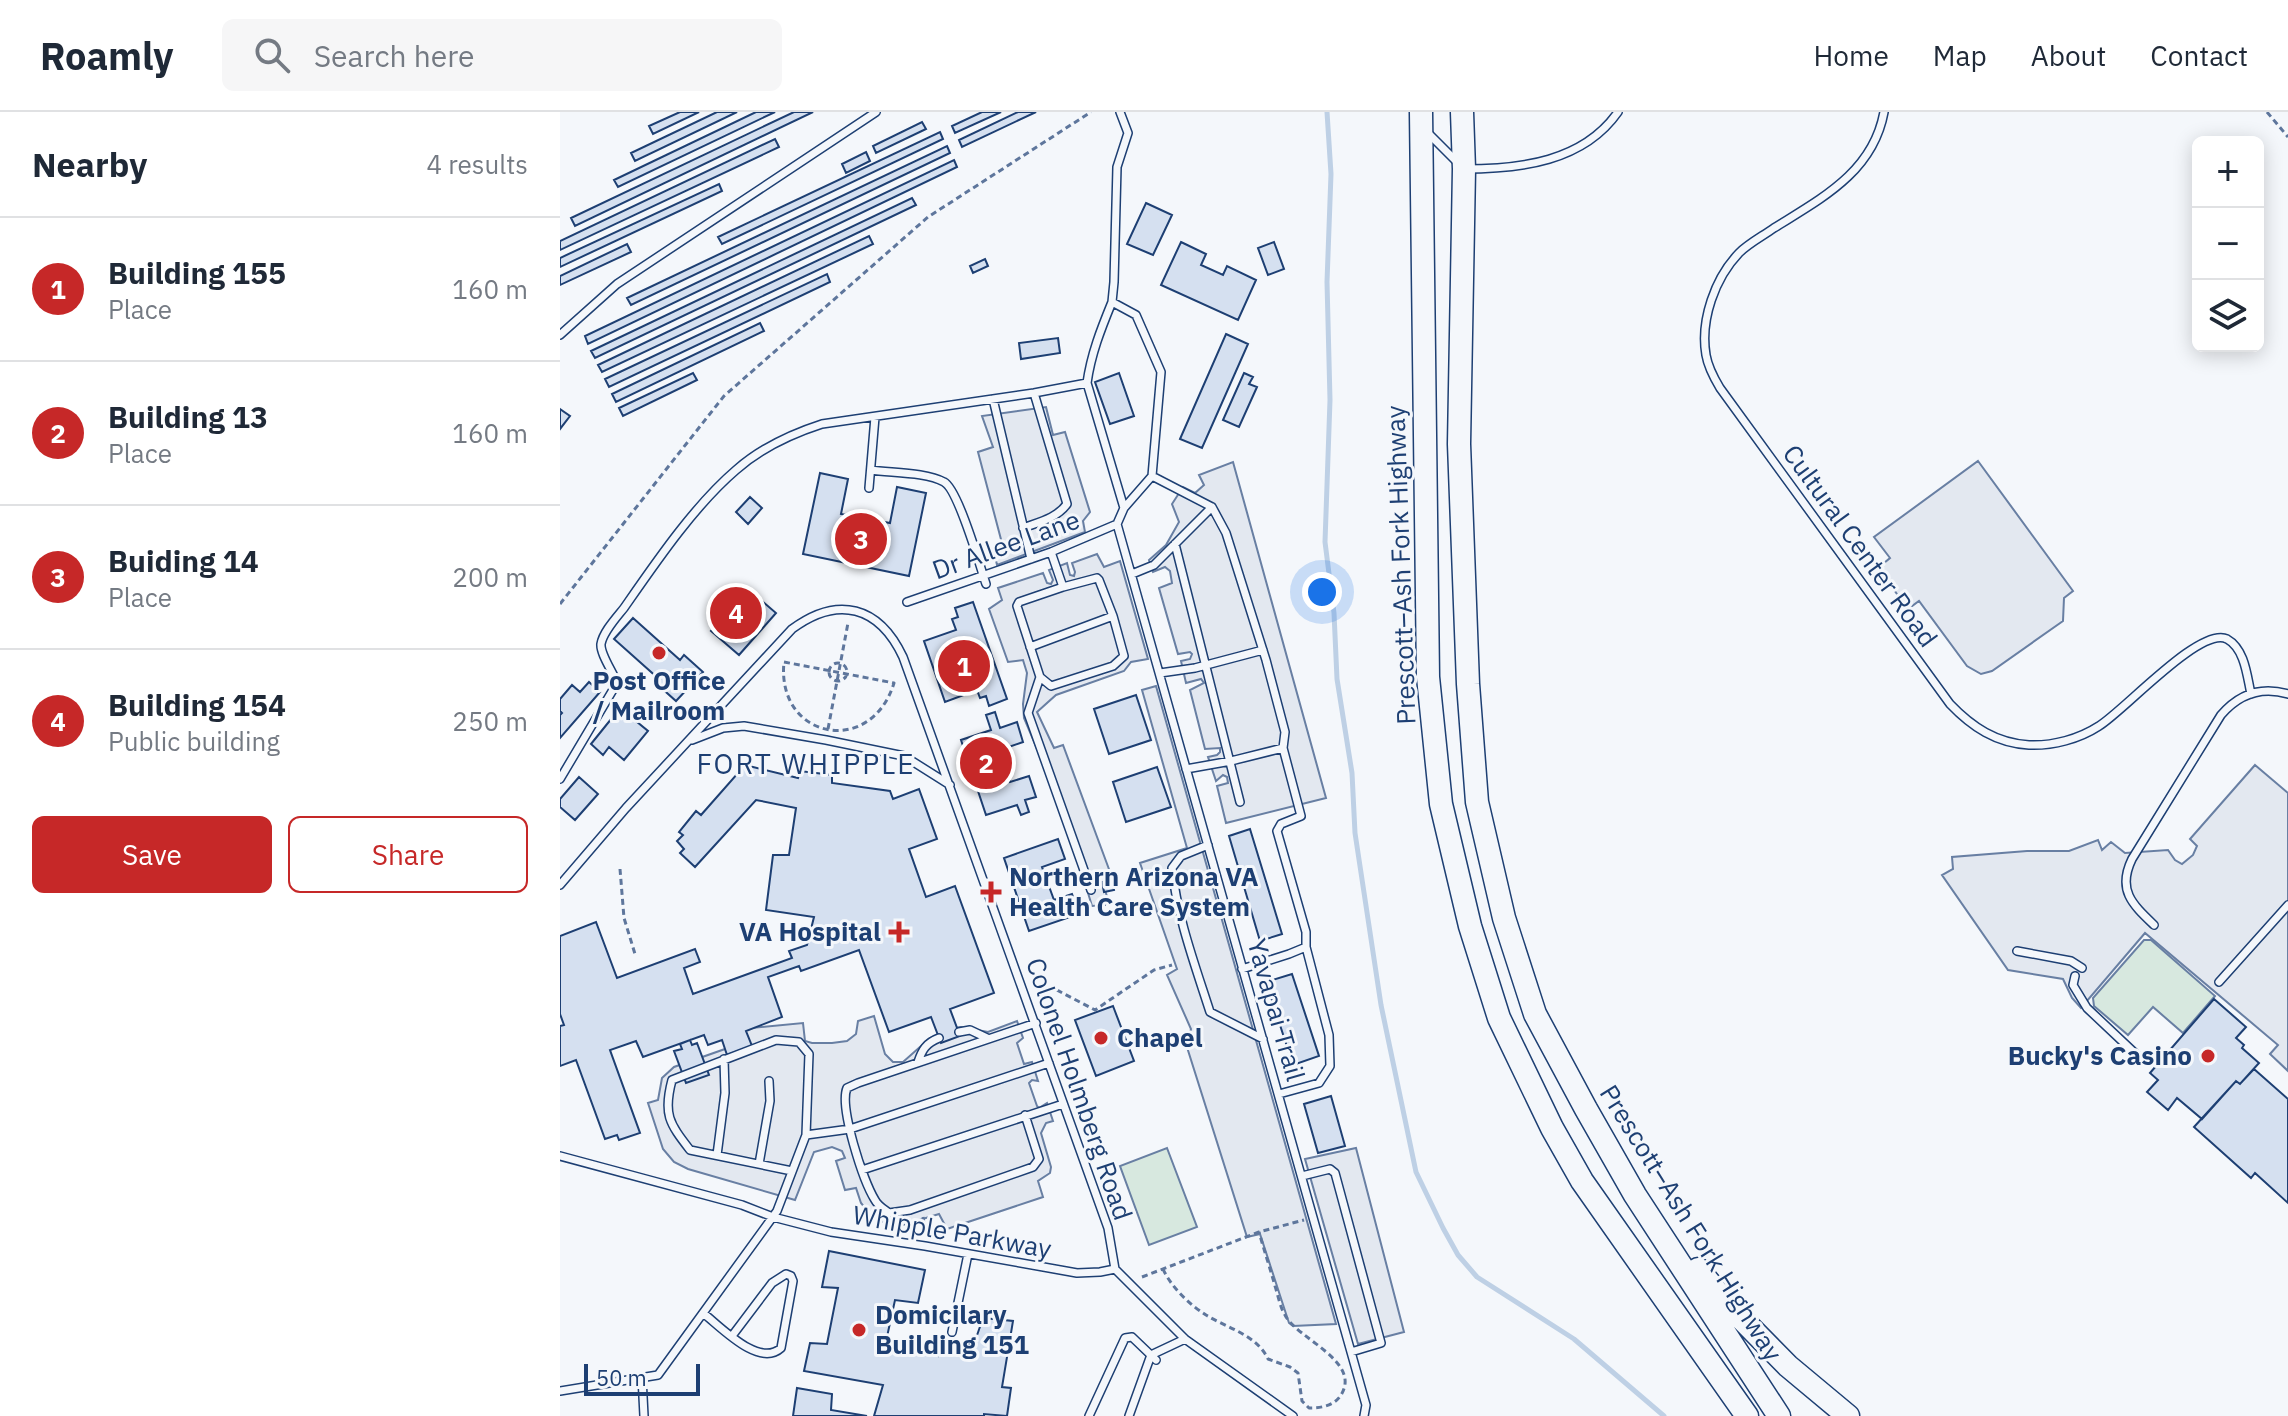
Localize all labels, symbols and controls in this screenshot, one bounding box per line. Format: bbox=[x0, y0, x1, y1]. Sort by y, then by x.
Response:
search box bbox=[222, 19, 782, 91]
text: Roamly bbox=[40, 31, 174, 80]
icon: search bbox=[250, 33, 294, 77]
text: Search here bbox=[314, 36, 475, 75]
text: Home bbox=[1813, 37, 1889, 74]
text: Map bbox=[1933, 37, 1987, 74]
text: About bbox=[2031, 37, 2106, 74]
text: Contact bbox=[2150, 37, 2248, 74]
map controls bbox=[2192, 136, 2264, 352]
button: + bbox=[2192, 136, 2264, 208]
text: Nearby bbox=[32, 142, 147, 186]
text: 4 results bbox=[426, 147, 528, 181]
button: − bbox=[2192, 208, 2264, 280]
text: Building 155 bbox=[108, 253, 286, 292]
text: 1 bbox=[50, 272, 66, 306]
text: 160 m bbox=[452, 272, 528, 306]
button: layers bbox=[2192, 280, 2264, 352]
text: Place bbox=[108, 292, 172, 326]
text: Building 13 bbox=[108, 397, 268, 436]
street label: Prescott–Ash Fork Highway bbox=[1377, 405, 1423, 725]
text: 2 bbox=[50, 416, 66, 450]
text: 160 m bbox=[452, 416, 528, 450]
text: Place bbox=[108, 436, 172, 470]
street label: Cultural Center Road bbox=[1776, 437, 1946, 653]
street label: Dr Allee Lane bbox=[927, 502, 1084, 586]
pin: 3 bbox=[835, 509, 887, 569]
text: Buiding 14 bbox=[108, 541, 259, 580]
text: 3 bbox=[50, 560, 66, 594]
text: 200 m bbox=[452, 560, 528, 594]
your location bbox=[1302, 572, 1342, 612]
text: Place bbox=[108, 580, 172, 614]
pin: 4 bbox=[710, 583, 762, 643]
pin: 1 bbox=[938, 636, 990, 696]
marker: Post Office / Mailroom bbox=[650, 644, 668, 662]
place label: Post Office / Mailroom bbox=[593, 663, 726, 727]
text: Building 154 bbox=[108, 685, 286, 724]
text: 4 bbox=[50, 704, 66, 738]
text: 250 m bbox=[452, 704, 528, 738]
text: Public building bbox=[108, 724, 280, 758]
pin: 2 bbox=[960, 733, 1012, 793]
district label: FORT WHIPPLE bbox=[696, 745, 916, 782]
button: Save bbox=[32, 816, 272, 893]
button: Share bbox=[288, 816, 528, 893]
place label: Northern Arizona VA Health Care System bbox=[1009, 859, 1259, 923]
marker: Northern Arizona VA Health Care System bbox=[980, 881, 1002, 903]
place label: VA Hospital bbox=[739, 914, 881, 948]
marker: VA Hospital bbox=[888, 921, 910, 943]
street label: Yavapai Trail bbox=[1240, 935, 1313, 1085]
street label: Colonel Holmberg Road bbox=[1019, 953, 1141, 1224]
place label: Chapel bbox=[1117, 1020, 1203, 1054]
marker: Chapel bbox=[1092, 1029, 1110, 1047]
place label: Bucky's Casino bbox=[2008, 1038, 2192, 1072]
marker: Bucky's Casino bbox=[2199, 1047, 2217, 1065]
street label: Prescott–Ash Fork Highway bbox=[1593, 1078, 1791, 1367]
street label: Whipple Parkway bbox=[850, 1197, 1054, 1265]
place label: Domicilary Building 151 bbox=[875, 1297, 1030, 1361]
marker: Domicilary Building 151 bbox=[850, 1321, 868, 1339]
scale bar bbox=[584, 1360, 700, 1396]
text: 50 m bbox=[596, 1363, 647, 1392]

